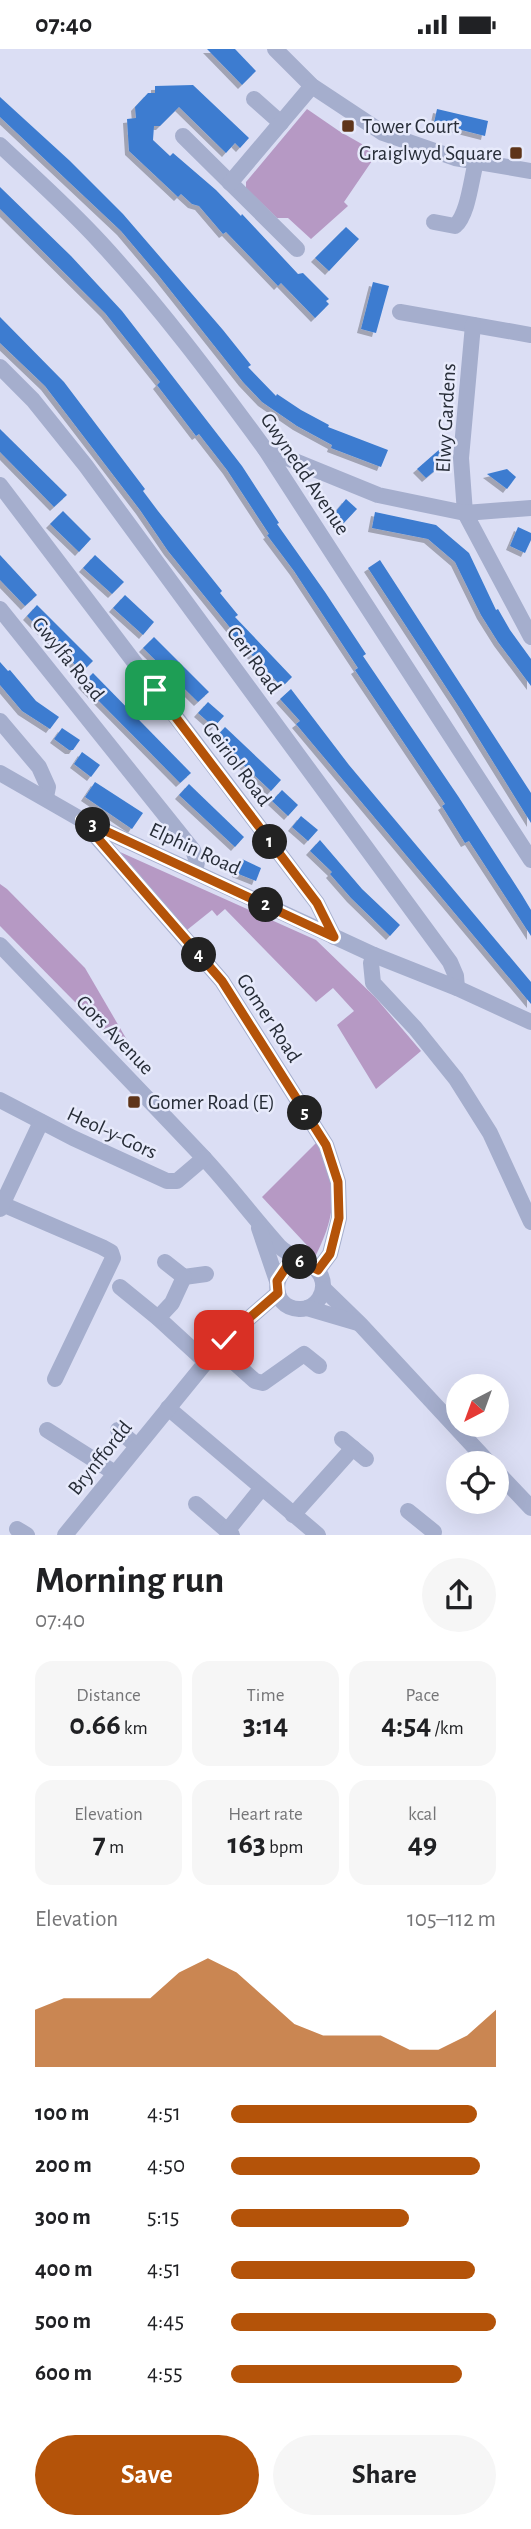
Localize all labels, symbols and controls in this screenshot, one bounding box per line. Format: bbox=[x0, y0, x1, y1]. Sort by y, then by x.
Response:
text: 07:40 bbox=[35, 11, 92, 37]
place label: Tower Court bbox=[362, 116, 460, 137]
marker: Tower Court bbox=[340, 118, 356, 134]
place label: Graiglwyd Square bbox=[359, 143, 502, 164]
marker: Graiglwyd Square bbox=[508, 145, 524, 161]
street label: Elwy Gardens bbox=[433, 363, 459, 473]
street label: Gwynedd Avenue bbox=[257, 409, 353, 539]
street label: Gwylfa Road bbox=[28, 613, 108, 705]
street label: Ceri Road bbox=[223, 623, 285, 698]
pin bbox=[125, 660, 185, 720]
icon: arrive bbox=[136, 671, 174, 709]
street label: Geiriol Road bbox=[199, 718, 275, 810]
pin: 3 bbox=[76, 807, 110, 843]
text: 3 bbox=[88, 815, 97, 834]
street label: Elphin Road bbox=[146, 819, 244, 879]
pin: 1 bbox=[252, 825, 288, 859]
text: 1 bbox=[266, 832, 273, 851]
pin: 2 bbox=[248, 887, 284, 923]
text: 2 bbox=[261, 895, 270, 914]
pin: 4 bbox=[182, 937, 216, 972]
text: 4 bbox=[194, 945, 203, 964]
street label: Gomer Road bbox=[233, 970, 305, 1066]
street label: Gors Avenue bbox=[72, 991, 158, 1079]
place label: Gomer Road (E) bbox=[148, 1092, 275, 1113]
marker: Gomer Road (E) bbox=[126, 1094, 142, 1110]
pin: 5 bbox=[288, 1095, 322, 1131]
street label: Heol-y-Gors bbox=[64, 1103, 160, 1163]
text: 5 bbox=[300, 1103, 309, 1122]
pin: 6 bbox=[282, 1245, 318, 1279]
text: 6 bbox=[295, 1252, 304, 1271]
pin bbox=[194, 1310, 254, 1370]
icon: check bbox=[205, 1321, 243, 1359]
north arrow bbox=[446, 1374, 509, 1437]
map controls bbox=[446, 1374, 509, 1514]
street label: Brynffordd bbox=[64, 1417, 136, 1499]
button: locate bbox=[446, 1451, 509, 1514]
button: share bbox=[422, 1558, 496, 1632]
text: Morning run bbox=[35, 1562, 224, 1600]
text: 07:40 bbox=[35, 1609, 85, 1632]
text: Distance bbox=[76, 1686, 141, 1705]
text: Time bbox=[247, 1686, 284, 1705]
text: Pace bbox=[405, 1686, 440, 1705]
text: 0.66 bbox=[69, 1710, 121, 1740]
text: 3:14 bbox=[243, 1710, 288, 1740]
text: 4:54 bbox=[381, 1710, 431, 1740]
text: km bbox=[121, 1719, 148, 1738]
text: /km bbox=[431, 1719, 464, 1738]
text: Elevation bbox=[74, 1805, 143, 1824]
text: Heart rate bbox=[228, 1805, 303, 1824]
text: kcal bbox=[408, 1805, 437, 1824]
text: 7 bbox=[93, 1829, 106, 1859]
text: 163 bbox=[228, 1829, 266, 1859]
text: 49 bbox=[408, 1829, 437, 1859]
text: m bbox=[106, 1838, 124, 1857]
text: bpm bbox=[266, 1838, 303, 1857]
text: Elevation bbox=[35, 1908, 118, 1931]
text: 105–112 m bbox=[407, 1908, 496, 1931]
text: 100 m bbox=[35, 2102, 89, 2125]
text: 4:51 bbox=[147, 2102, 181, 2125]
text: 200 m bbox=[35, 2154, 92, 2177]
text: 4:50 bbox=[147, 2154, 185, 2177]
text: 300 m bbox=[35, 2206, 91, 2229]
text: 5:15 bbox=[147, 2206, 179, 2229]
text: 400 m bbox=[35, 2258, 93, 2281]
text: 4:51 bbox=[147, 2258, 181, 2281]
text: 500 m bbox=[35, 2310, 91, 2333]
text: 4:45 bbox=[147, 2310, 184, 2333]
text: 600 m bbox=[35, 2362, 92, 2385]
text: 4:55 bbox=[147, 2362, 183, 2385]
button: Save bbox=[35, 2435, 259, 2515]
button: Share bbox=[273, 2435, 496, 2515]

